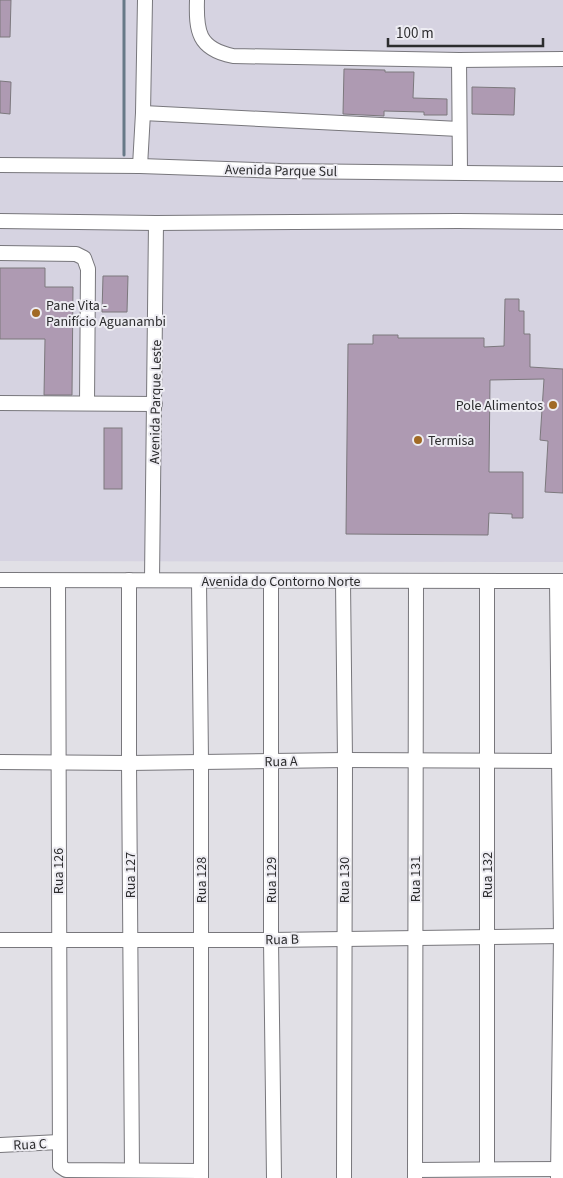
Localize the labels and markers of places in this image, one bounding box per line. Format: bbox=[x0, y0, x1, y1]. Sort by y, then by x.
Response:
place label: Pane Vita - Panifício Aguanambi bbox=[46, 296, 166, 332]
marker: Pane Vita - Panifício Aguanambi bbox=[30, 307, 42, 319]
place label: Pole Alimentos bbox=[456, 396, 543, 416]
marker: Pole Alimentos bbox=[547, 399, 559, 411]
place label: Termisa bbox=[428, 431, 474, 451]
marker: Termisa bbox=[412, 434, 424, 446]

